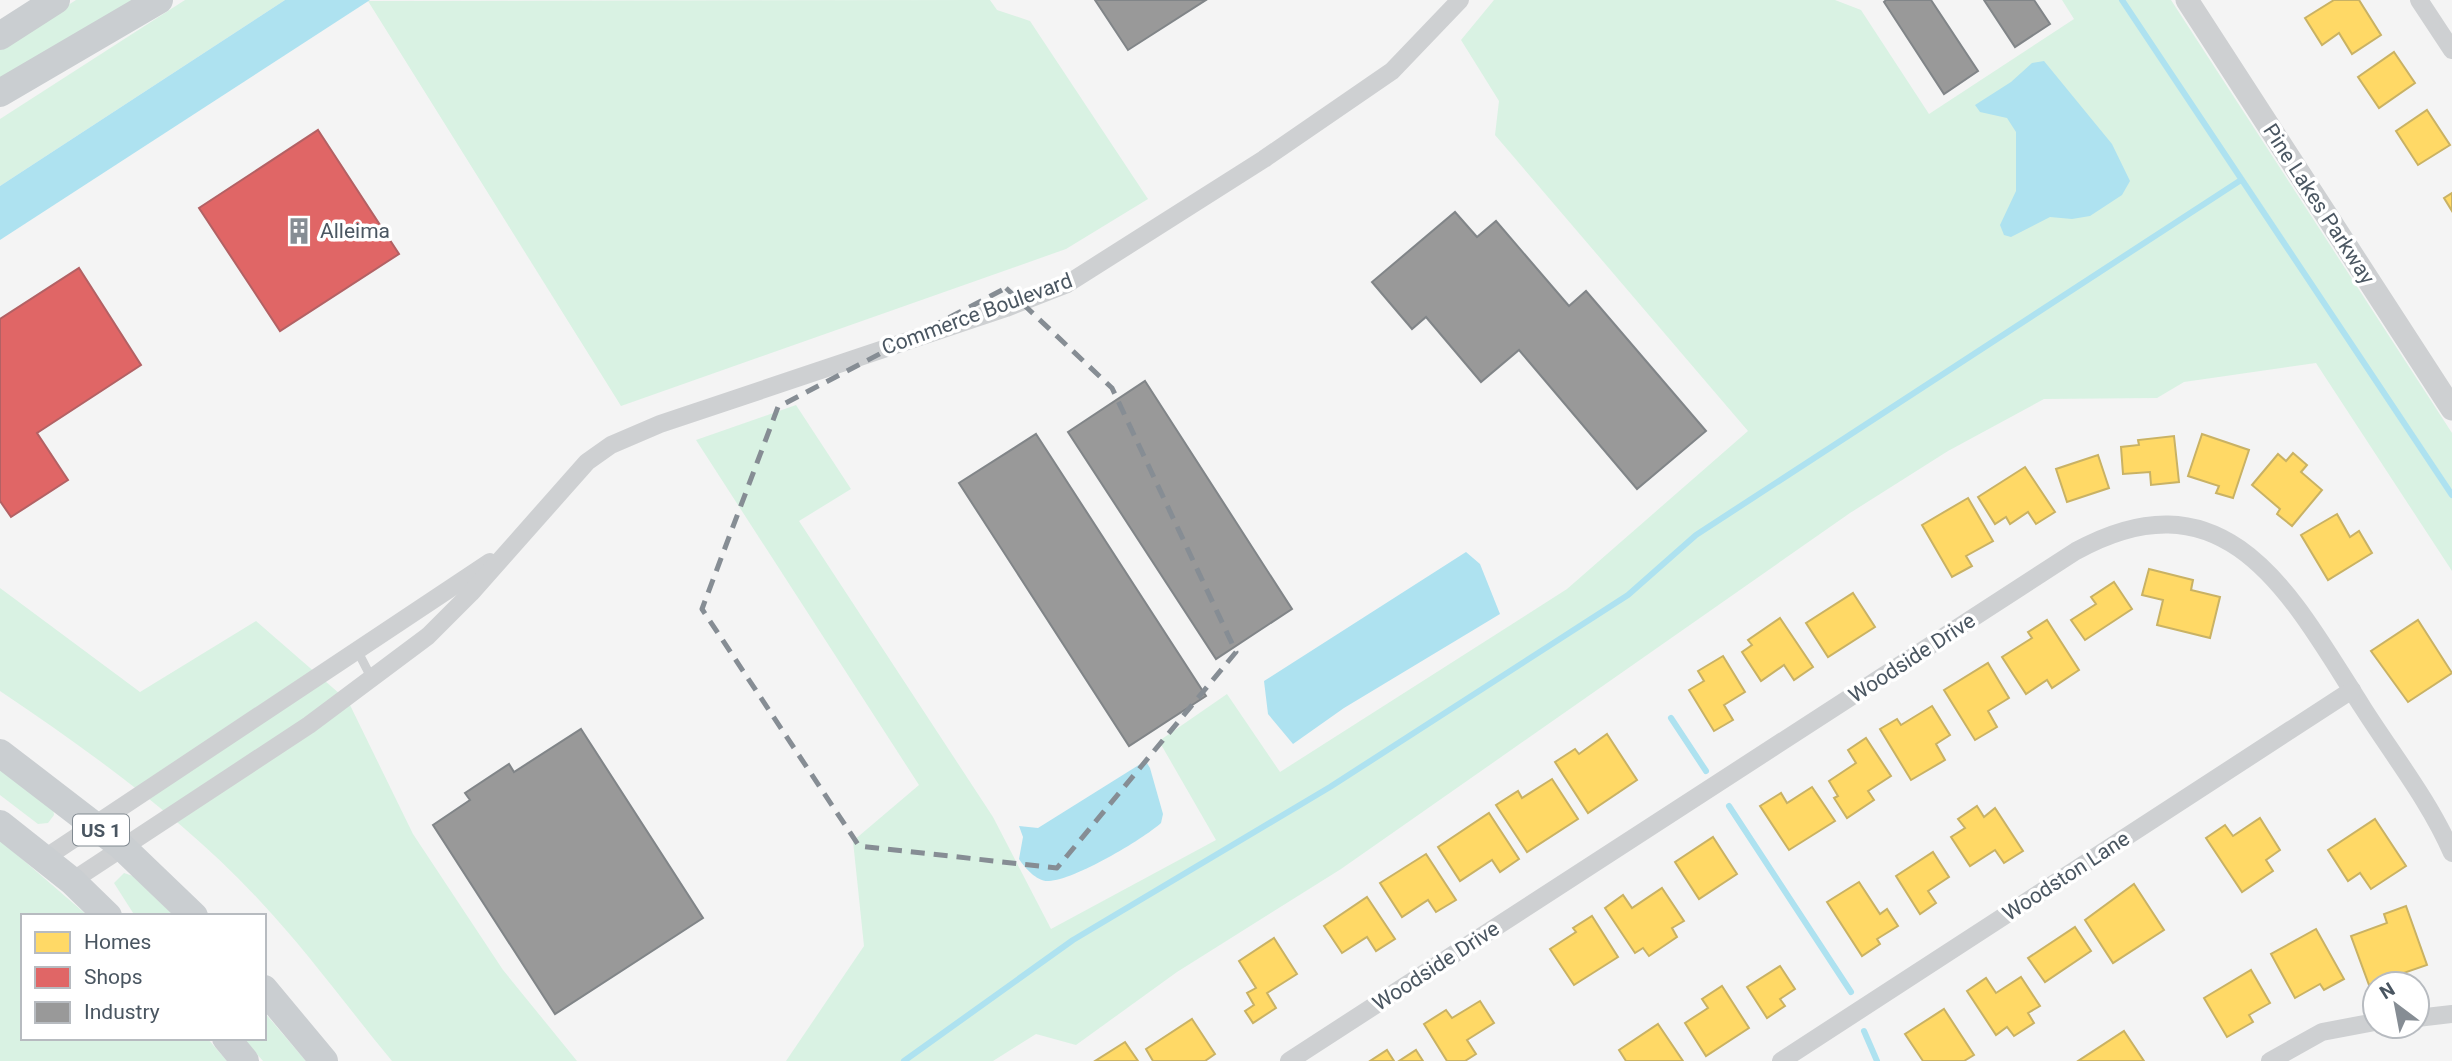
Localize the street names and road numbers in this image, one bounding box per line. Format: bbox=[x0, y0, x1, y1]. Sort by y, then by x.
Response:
street label: Pine Lakes Parkway bbox=[2258, 119, 2380, 289]
street label: Commerce Boulevard bbox=[879, 268, 1075, 360]
street label: Woodside Drive bbox=[1844, 608, 1980, 708]
road number: US 1 bbox=[73, 814, 129, 846]
street label: Woodston Lane bbox=[1998, 826, 2134, 926]
street label: Woodside Drive bbox=[1368, 916, 1504, 1016]

